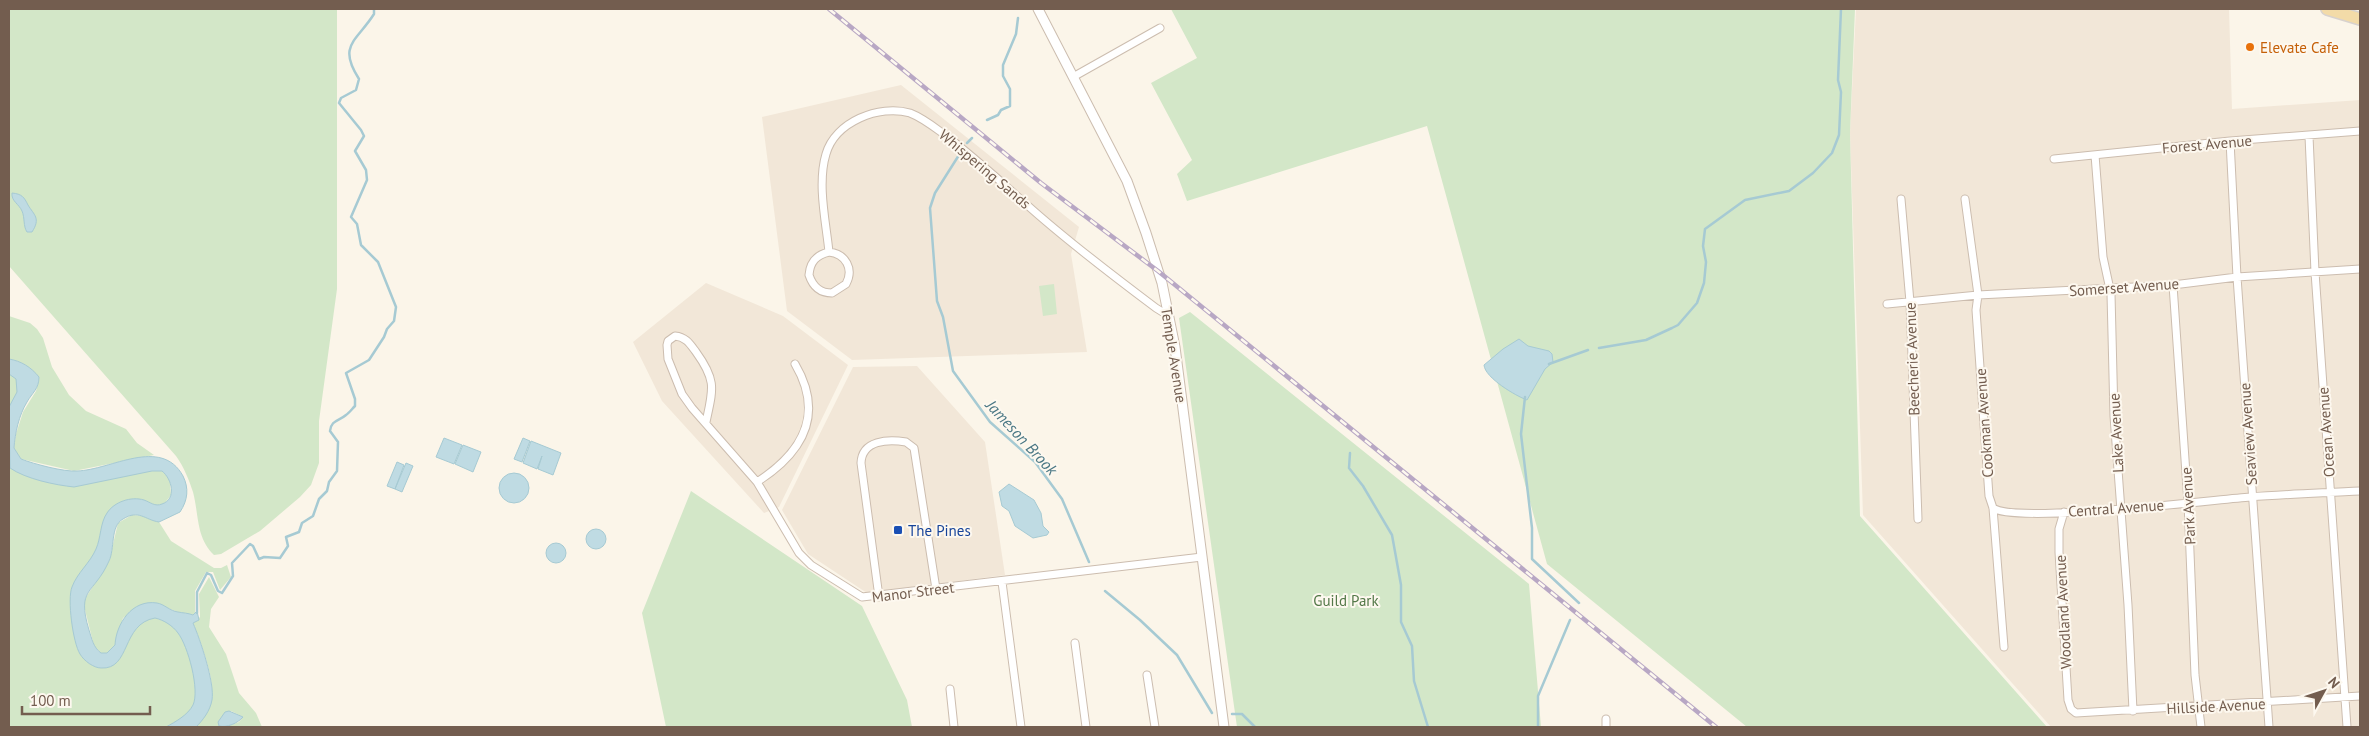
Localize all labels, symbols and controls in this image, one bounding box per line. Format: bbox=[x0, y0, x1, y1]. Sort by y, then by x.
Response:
place label: Elevate Cafe bbox=[2260, 38, 2339, 57]
marker: Elevate Cafe bbox=[2244, 41, 2256, 53]
street label: Whispering Sands bbox=[935, 125, 1035, 213]
street label: Forest Avenue bbox=[2161, 131, 2253, 157]
street label: Somerset Avenue bbox=[2068, 274, 2180, 300]
street label: Beecherie Avenue bbox=[1901, 302, 1923, 416]
street label: Temple Avenue bbox=[1157, 306, 1191, 404]
street label: Cookman Avenue bbox=[1971, 368, 1997, 478]
street label: Seaview Avenue bbox=[2235, 382, 2261, 486]
street label: Ocean Avenue bbox=[2313, 386, 2339, 478]
street label: Lake Avenue bbox=[2104, 393, 2128, 473]
water label: Jameson Brook bbox=[981, 394, 1063, 480]
street label: Park Avenue bbox=[2176, 467, 2200, 545]
street label: Central Avenue bbox=[2067, 495, 2165, 521]
place label: The Pines bbox=[908, 521, 971, 540]
marker: The Pines bbox=[892, 524, 904, 536]
street label: Woodland Avenue bbox=[2051, 554, 2075, 670]
street label: Manor Street bbox=[871, 578, 955, 606]
park label: Guild Park bbox=[1313, 591, 1379, 610]
north arrow bbox=[2299, 666, 2349, 716]
text: N bbox=[2324, 673, 2344, 692]
scale bar bbox=[22, 684, 150, 716]
text: 100 m bbox=[30, 691, 71, 710]
street label: Hillside Avenue bbox=[2166, 694, 2266, 718]

